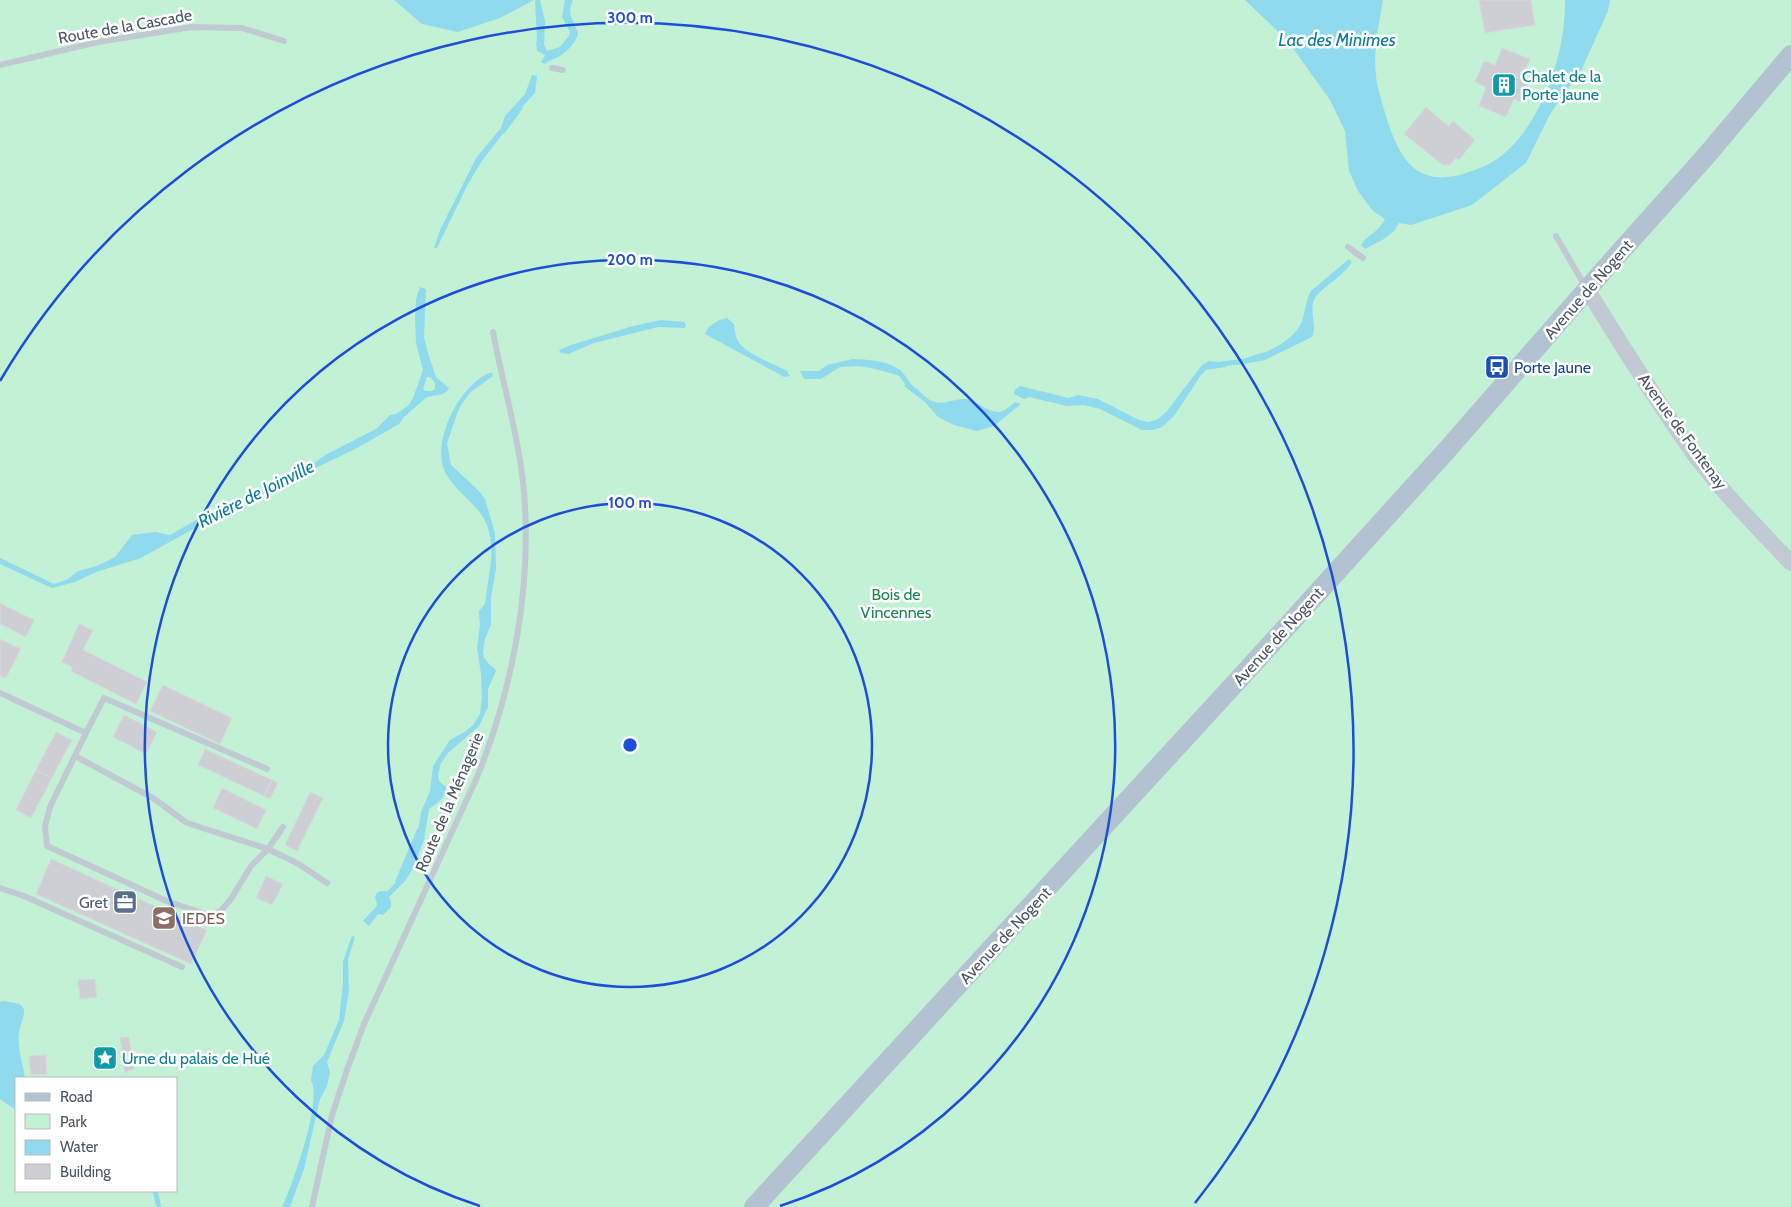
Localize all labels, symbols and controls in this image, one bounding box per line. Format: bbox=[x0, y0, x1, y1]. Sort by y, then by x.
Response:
street label: Route de la Cascade bbox=[57, 5, 193, 48]
text: 300 m bbox=[607, 9, 653, 27]
water label: Lac des Minimes bbox=[1278, 29, 1396, 51]
place label: Chalet de la Porte Jaune bbox=[1522, 67, 1602, 104]
building icon: Chalet de la Porte Jaune bbox=[1491, 72, 1517, 98]
street label: Avenue de Nogent bbox=[1540, 235, 1637, 343]
text: 200 m bbox=[607, 251, 653, 269]
bus stop icon: Porte Jaune bbox=[1484, 354, 1510, 380]
place label: Porte Jaune bbox=[1514, 358, 1591, 377]
street label: Avenue de Fontenay bbox=[1634, 370, 1731, 493]
water label: Rivière de Joinville bbox=[194, 455, 318, 533]
text: 100 m bbox=[608, 494, 652, 512]
street label: Avenue de Nogent bbox=[1229, 583, 1328, 689]
park label: Bois de Vincennes bbox=[861, 585, 932, 622]
street label: Route de la Ménagerie bbox=[411, 730, 487, 875]
centre of rings bbox=[621, 736, 639, 754]
street label: Avenue de Nogent bbox=[956, 883, 1055, 988]
office icon: Gret bbox=[112, 889, 138, 915]
place label: Gret bbox=[79, 893, 109, 912]
school or university icon: IEDES bbox=[151, 905, 177, 931]
place label: IEDES bbox=[182, 909, 225, 928]
place icon: Urne du palais de Hué bbox=[92, 1045, 118, 1071]
place label: Urne du palais de Hué bbox=[122, 1049, 270, 1068]
legend bbox=[15, 1077, 178, 1192]
text: Road bbox=[60, 1088, 93, 1106]
text: Park bbox=[60, 1113, 87, 1131]
text: Water bbox=[60, 1138, 98, 1156]
text: Building bbox=[60, 1163, 111, 1181]

